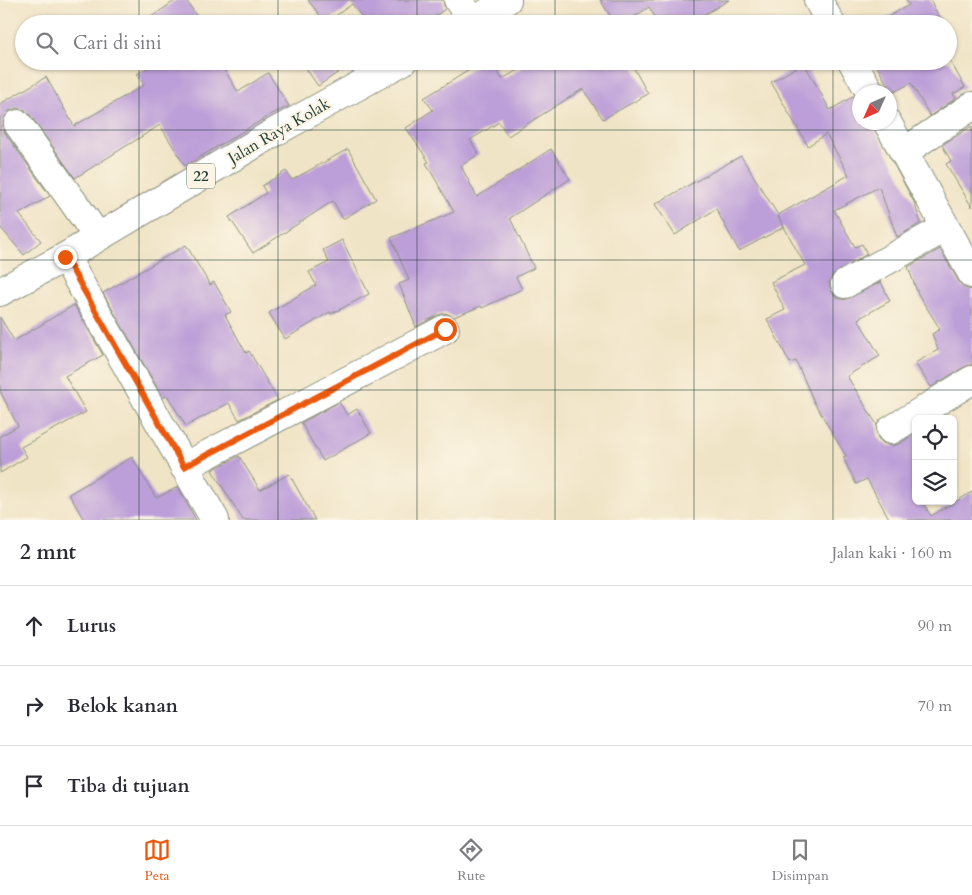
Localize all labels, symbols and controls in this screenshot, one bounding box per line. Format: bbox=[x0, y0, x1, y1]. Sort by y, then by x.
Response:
search box bbox=[15, 15, 957, 70]
icon: search bbox=[33, 29, 61, 57]
text: Cari di sini bbox=[73, 30, 162, 56]
north arrow bbox=[852, 85, 897, 130]
street label: Jalan Raya Kolak bbox=[222, 93, 334, 170]
road number: 22 bbox=[187, 164, 215, 188]
route end bbox=[54, 246, 77, 269]
route start bbox=[434, 318, 457, 341]
map controls bbox=[912, 415, 957, 505]
button: locate bbox=[912, 415, 957, 460]
button: layers bbox=[912, 460, 957, 505]
text: 2 mnt bbox=[20, 538, 76, 567]
text: Jalan kaki · 160 m bbox=[832, 542, 952, 564]
icon: ahead bbox=[20, 612, 48, 640]
text: Lurus bbox=[67, 613, 116, 639]
text: 90 m bbox=[918, 615, 952, 637]
icon: right bbox=[20, 692, 48, 720]
text: Belok kanan bbox=[67, 693, 178, 719]
text: 70 m bbox=[918, 695, 952, 717]
icon: arrive bbox=[20, 772, 48, 800]
text: Tiba di tujuan bbox=[67, 773, 190, 799]
tab: Peta bbox=[143, 836, 171, 885]
tab: Rute bbox=[457, 836, 485, 885]
tab: Disimpan bbox=[772, 836, 829, 885]

